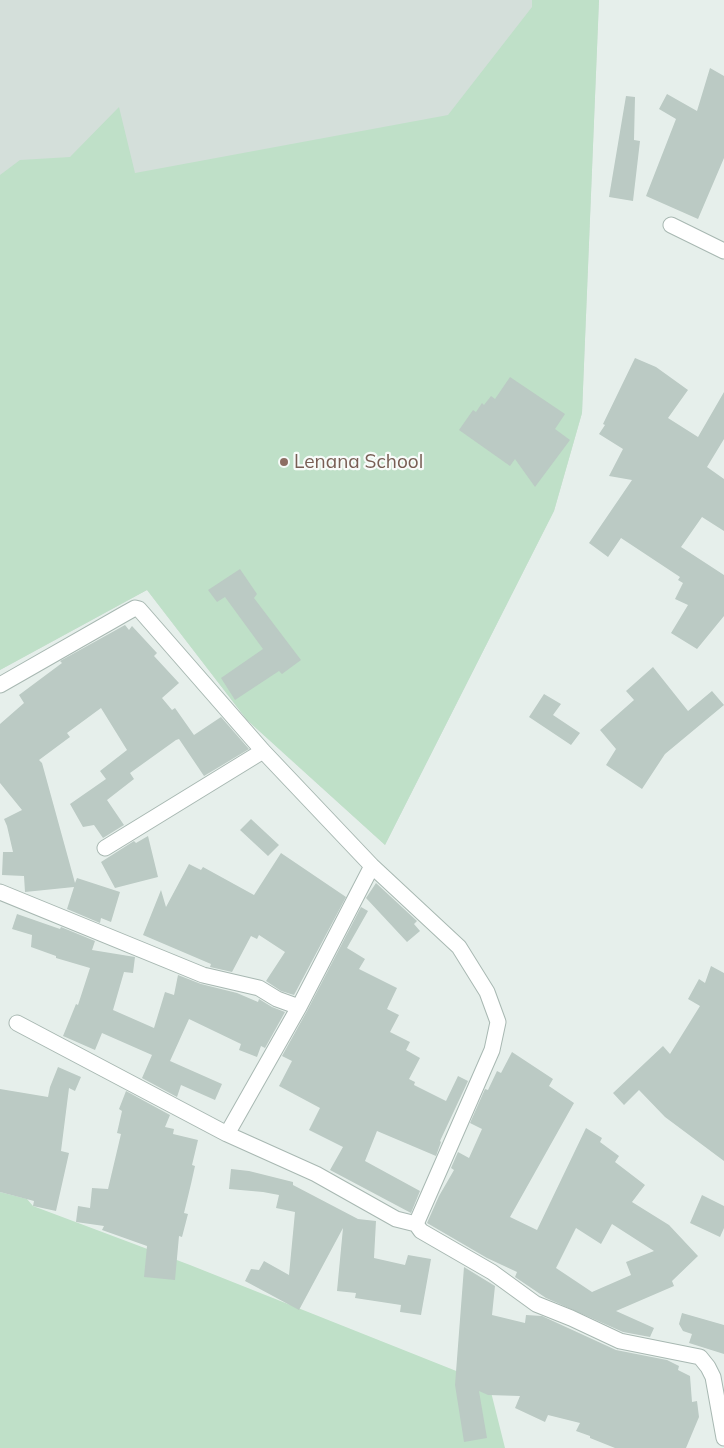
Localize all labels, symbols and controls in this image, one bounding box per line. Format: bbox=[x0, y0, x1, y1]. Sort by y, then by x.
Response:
place label: Lenana School bbox=[294, 451, 423, 473]
marker: Lenana School bbox=[278, 456, 290, 468]

